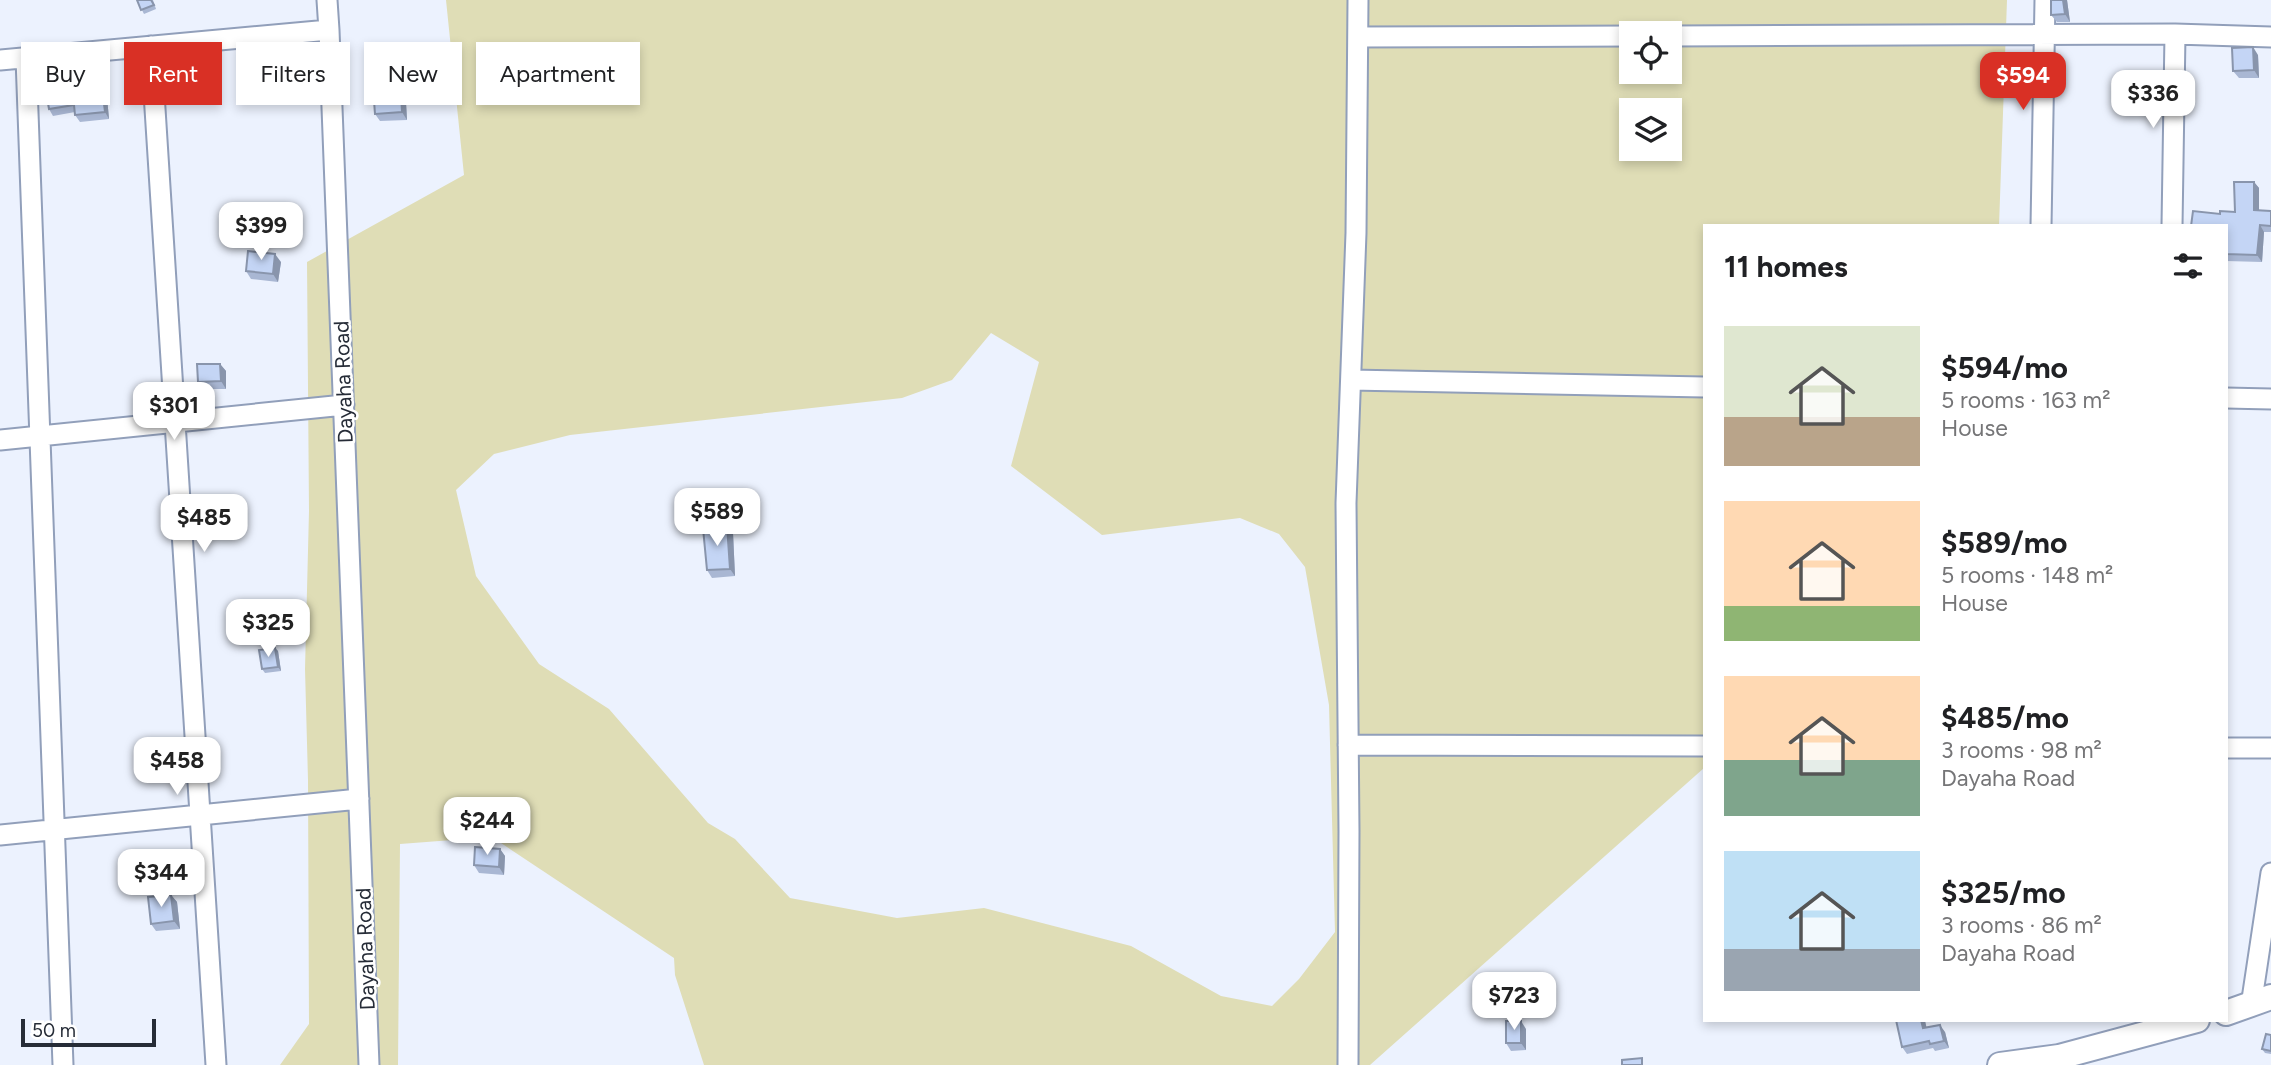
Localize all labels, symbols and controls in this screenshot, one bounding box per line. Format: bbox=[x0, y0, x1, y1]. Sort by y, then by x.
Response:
map controls bbox=[1619, 21, 1682, 161]
button: locate bbox=[1619, 21, 1682, 84]
chip: Buy bbox=[21, 42, 110, 105]
chip: Rent bbox=[124, 42, 222, 105]
chip: Filters bbox=[236, 42, 350, 105]
chip: New bbox=[364, 42, 462, 105]
chip: Apartment bbox=[476, 42, 640, 105]
pin: $594 bbox=[1982, 52, 2064, 112]
text: $594 bbox=[1996, 61, 2050, 89]
pin: $336 bbox=[2112, 71, 2194, 130]
text: $336 bbox=[2127, 79, 2179, 107]
button: layers bbox=[1619, 98, 1682, 161]
pin: $399 bbox=[220, 202, 302, 262]
text: $399 bbox=[235, 211, 287, 239]
icon: filters bbox=[2169, 247, 2207, 285]
text: 11 homes bbox=[1724, 248, 1848, 285]
street label: Dayaha Road bbox=[328, 320, 358, 444]
text: $594/mo bbox=[1941, 349, 2068, 386]
icon: home bbox=[1780, 354, 1864, 438]
pin: $301 bbox=[133, 382, 215, 442]
text: 5 rooms · 163 m² bbox=[1941, 386, 2110, 414]
text: $301 bbox=[149, 391, 199, 419]
text: House bbox=[1941, 414, 2008, 442]
pin: $589 bbox=[676, 489, 758, 548]
pin: $485 bbox=[163, 494, 245, 554]
text: $589 bbox=[690, 497, 744, 525]
text: $485 bbox=[177, 503, 231, 531]
text: $589/mo bbox=[1941, 524, 2067, 561]
icon: home bbox=[1780, 529, 1864, 613]
text: 5 rooms · 148 m² bbox=[1941, 561, 2113, 589]
text: House bbox=[1941, 589, 2008, 617]
pin: $325 bbox=[227, 600, 309, 659]
text: $325 bbox=[242, 608, 294, 636]
text: $485/mo bbox=[1941, 699, 2069, 736]
icon: home bbox=[1780, 704, 1864, 788]
text: 3 rooms · 98 m² bbox=[1941, 736, 2102, 764]
pin: $458 bbox=[136, 738, 218, 797]
text: $458 bbox=[150, 746, 204, 774]
text: Dayaha Road bbox=[1941, 764, 2075, 792]
pin: $244 bbox=[446, 798, 528, 857]
text: $244 bbox=[459, 806, 515, 834]
pin: $344 bbox=[120, 850, 202, 909]
text: $344 bbox=[134, 858, 188, 886]
text: $325/mo bbox=[1941, 874, 2066, 911]
icon: home bbox=[1780, 879, 1864, 963]
street label: Dayaha Road bbox=[350, 887, 380, 1011]
text: 3 rooms · 86 m² bbox=[1941, 911, 2102, 939]
text: Dayaha Road bbox=[1941, 939, 2075, 967]
pin: $723 bbox=[1473, 972, 1555, 1032]
text: $723 bbox=[1488, 981, 1540, 1009]
scale bar bbox=[21, 1016, 156, 1048]
text: 50 m bbox=[32, 1019, 76, 1042]

